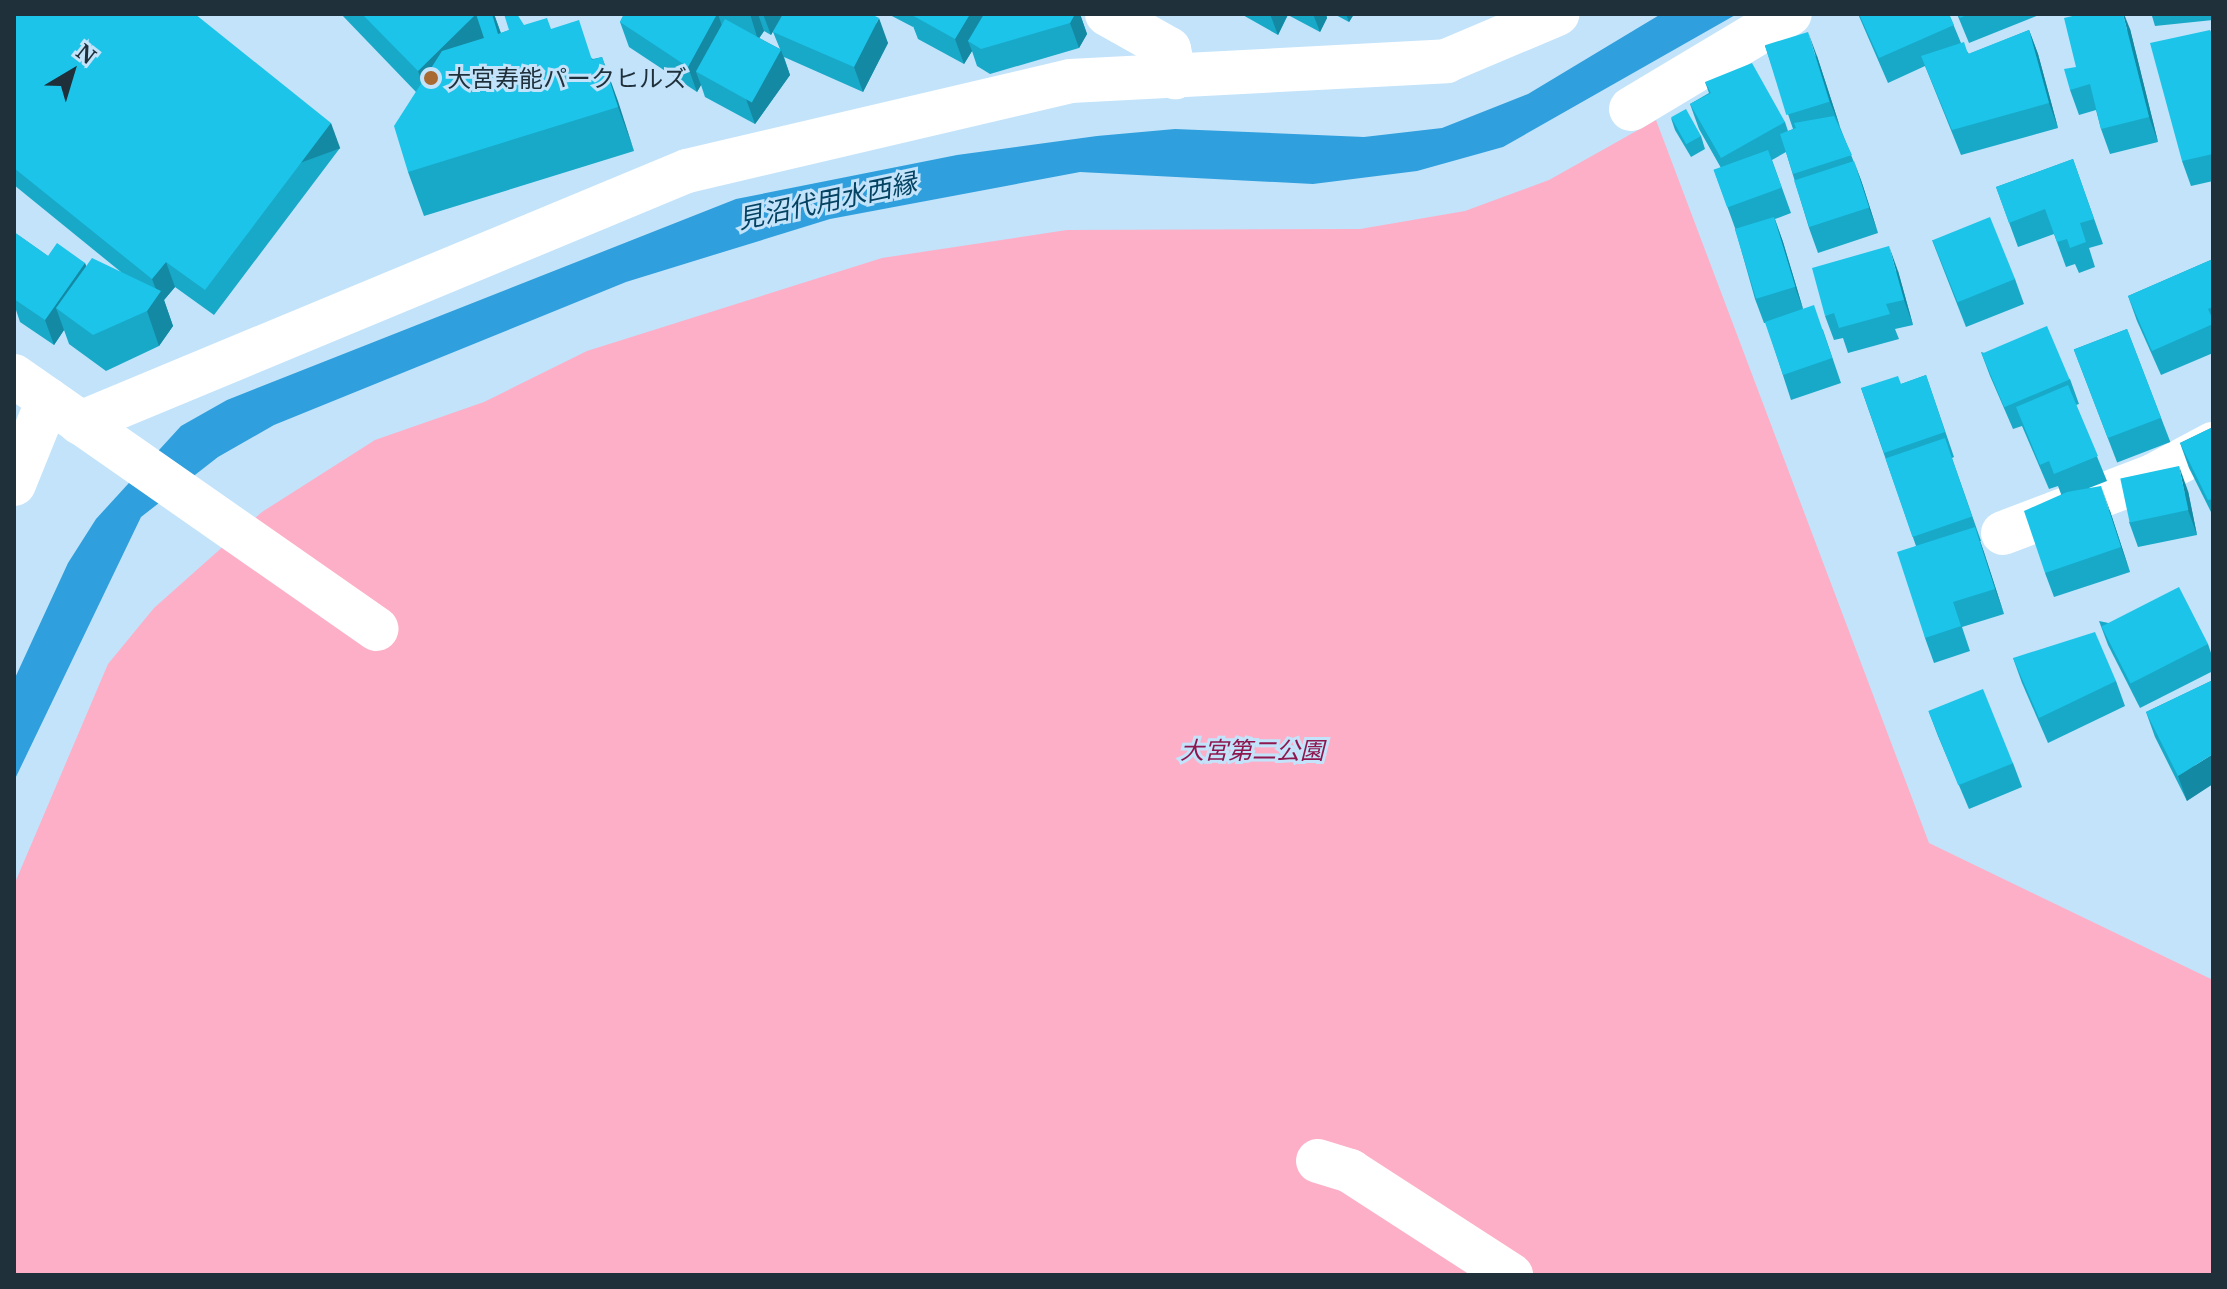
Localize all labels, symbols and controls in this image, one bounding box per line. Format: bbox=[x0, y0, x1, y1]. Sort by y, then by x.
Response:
north arrow bbox=[32, 32, 112, 112]
text: N bbox=[71, 36, 103, 70]
place label: 大宮寿能パークヒルズ bbox=[447, 64, 687, 92]
marker: 大宮寿能パークヒルズ bbox=[422, 69, 440, 87]
water label: 見沼代用水西縁 bbox=[735, 167, 919, 235]
park label: 大宮第二公園 bbox=[1180, 736, 1324, 764]

